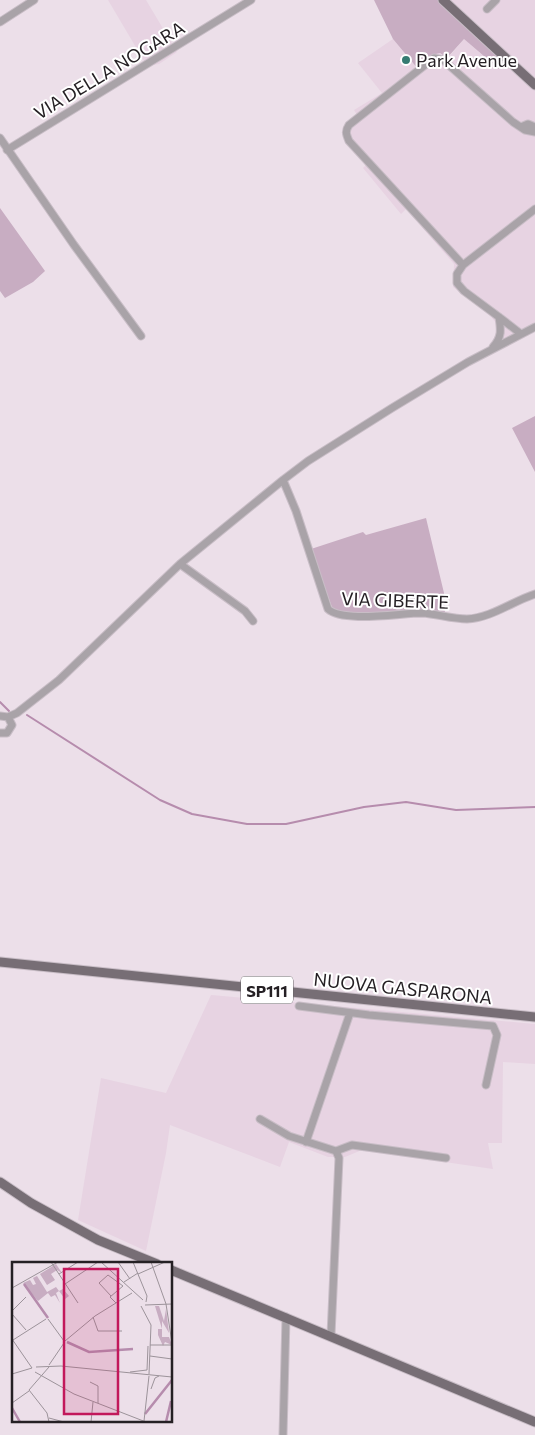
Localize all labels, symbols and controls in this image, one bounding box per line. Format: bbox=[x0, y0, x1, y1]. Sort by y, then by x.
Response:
street label: VIA DELLA NOGARA bbox=[30, 16, 188, 124]
place label: Park Avenue bbox=[416, 49, 517, 71]
marker: Park Avenue bbox=[400, 54, 412, 66]
street label: VIA GIBERTE bbox=[341, 587, 449, 613]
street label: NUOVA GASPARONA bbox=[313, 968, 493, 1008]
road number: SP111 bbox=[241, 976, 293, 1004]
inset map bbox=[12, 1262, 172, 1422]

